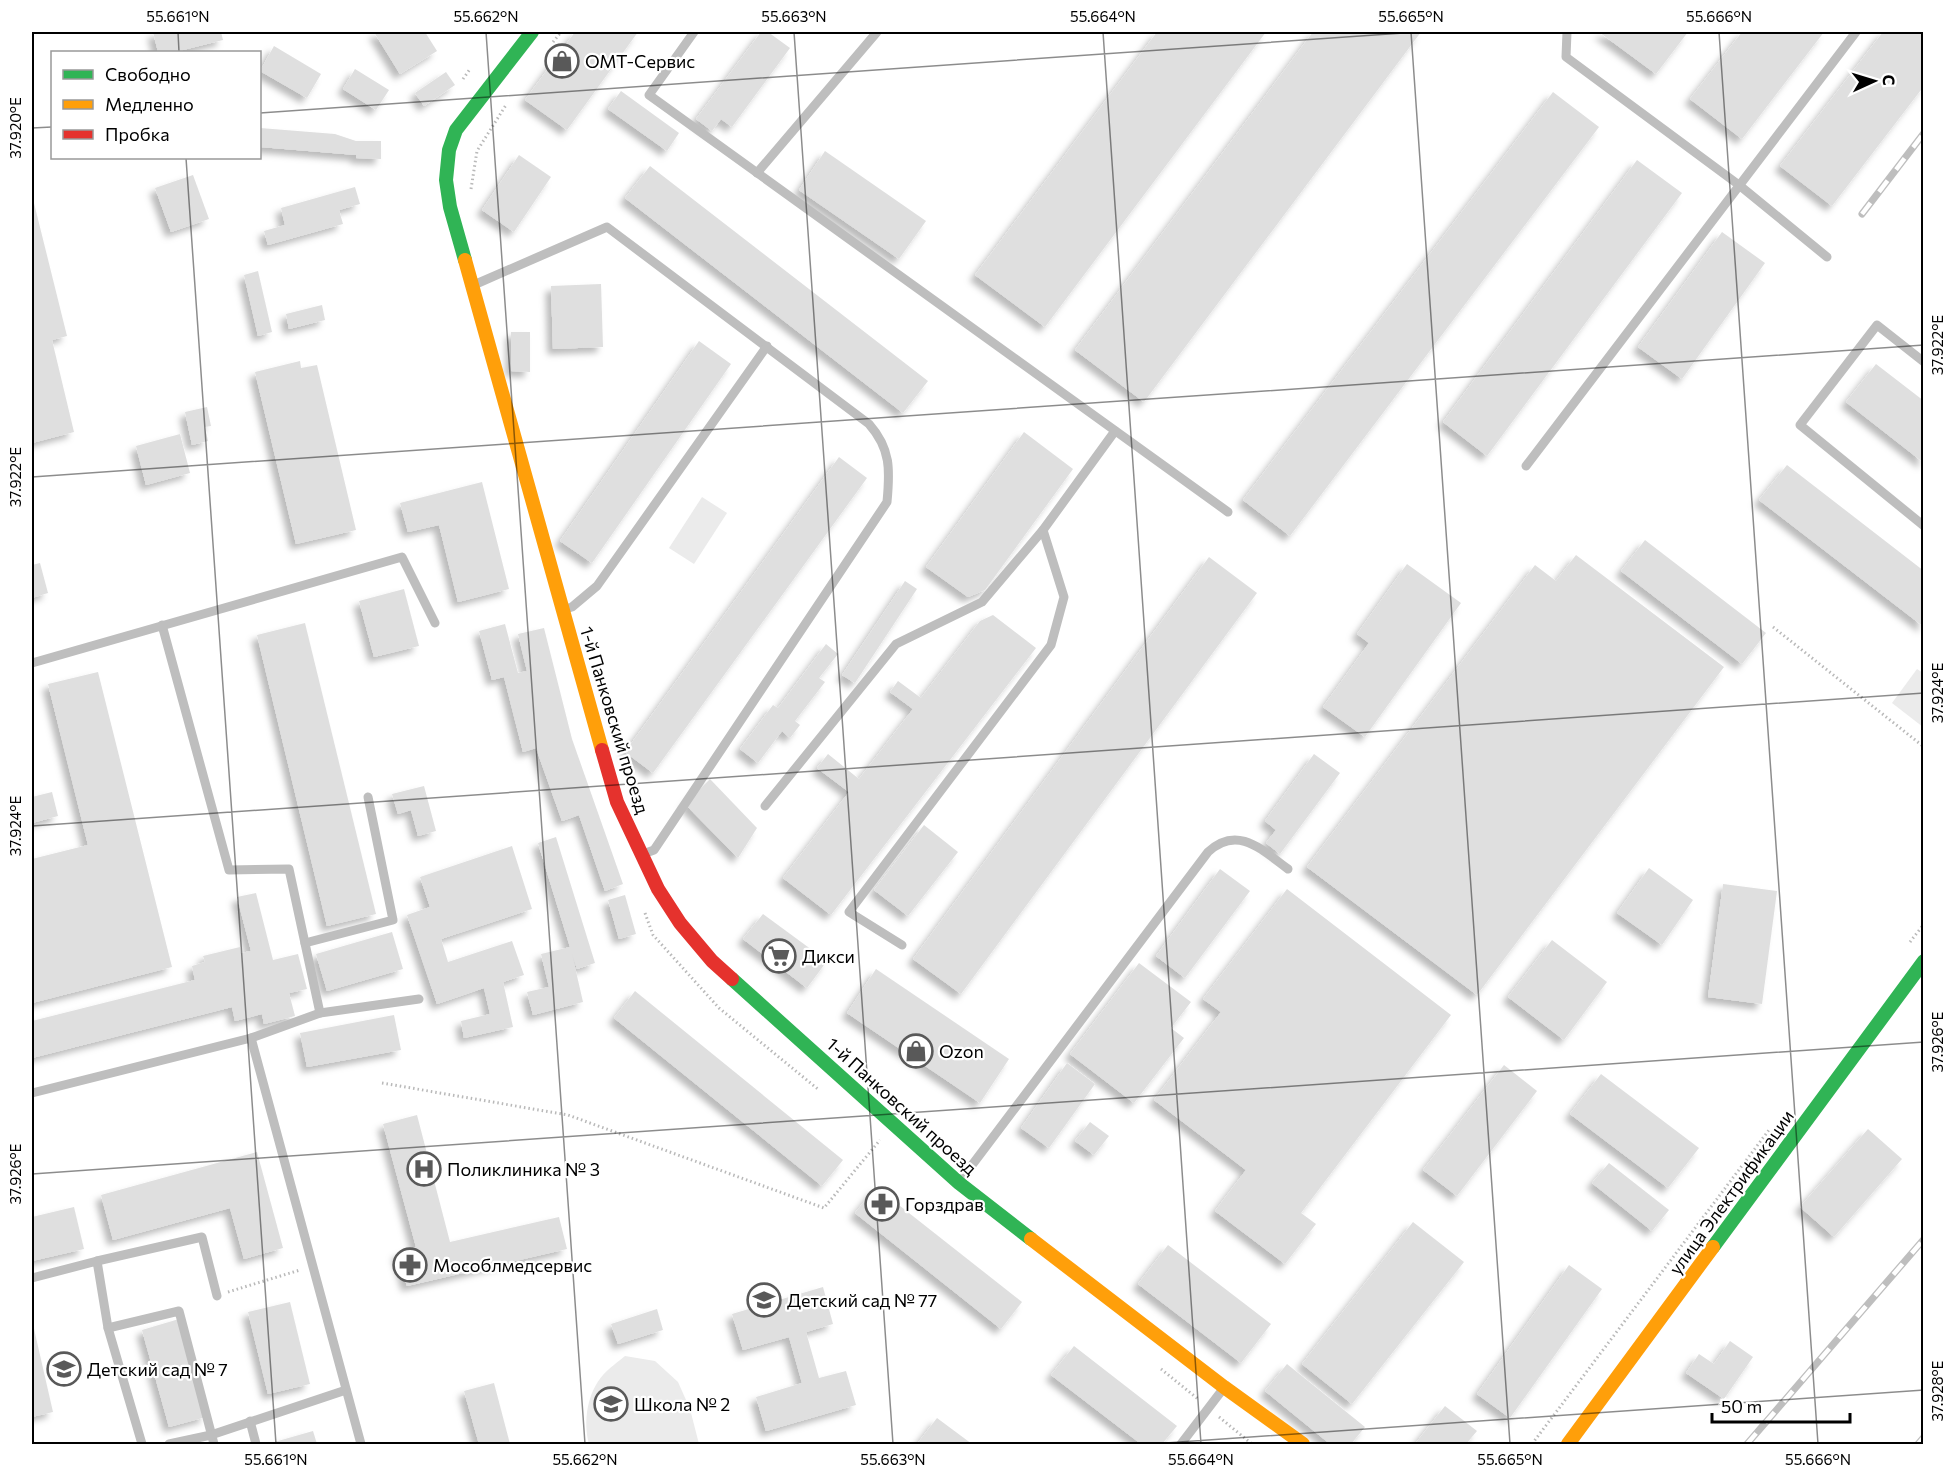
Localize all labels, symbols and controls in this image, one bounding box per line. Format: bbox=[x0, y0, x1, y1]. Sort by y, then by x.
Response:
text: 55.661°N bbox=[146, 7, 210, 25]
text: 55.662°N bbox=[453, 7, 519, 25]
text: 55.663°N bbox=[761, 7, 827, 25]
text: 55.664°N bbox=[1070, 7, 1136, 25]
text: 55.665°N bbox=[1378, 7, 1444, 25]
text: 55.666°N bbox=[1686, 7, 1752, 25]
shop icon: ОМТ-Сервис bbox=[544, 43, 580, 79]
place label: ОМТ-Сервис bbox=[585, 50, 695, 72]
legend bbox=[51, 51, 261, 159]
north arrow bbox=[1844, 51, 1904, 111]
text: Свободно bbox=[105, 63, 191, 85]
text: С bbox=[1880, 74, 1899, 86]
text: Медленно bbox=[105, 93, 194, 115]
text: 37.920°E bbox=[6, 97, 24, 159]
text: Пробка bbox=[105, 123, 170, 145]
text: 37.922°E bbox=[1928, 315, 1946, 375]
text: 37.922°E bbox=[6, 447, 24, 507]
street label: 1-й Панковский проезд bbox=[576, 624, 654, 817]
text: 37.924°E bbox=[1928, 663, 1946, 723]
text: 37.924°E bbox=[6, 796, 24, 856]
supermarket icon: Дикси bbox=[761, 938, 797, 974]
place label: Дикси bbox=[802, 945, 855, 967]
text: 37.926°E bbox=[1928, 1011, 1946, 1073]
street label: 1-й Панковский проезд bbox=[822, 1033, 982, 1180]
shop icon: Ozon bbox=[898, 1033, 934, 1069]
place label: Ozon bbox=[939, 1040, 984, 1062]
street label: улица Электрификации bbox=[1664, 1105, 1798, 1279]
text: 37.926°E bbox=[6, 1143, 24, 1205]
hospital icon: Поликлиника № 3 bbox=[406, 1151, 442, 1187]
place label: Поликлиника № 3 bbox=[447, 1158, 600, 1180]
pharmacy icon: Горздрав bbox=[864, 1186, 900, 1222]
place label: Горздрав bbox=[905, 1193, 984, 1215]
pharmacy icon: Мособлмедсервис bbox=[392, 1247, 428, 1283]
place label: Мособлмедсервис bbox=[433, 1254, 592, 1276]
school or university icon: Детский сад № 77 bbox=[746, 1282, 782, 1318]
place label: Детский сад № 77 bbox=[787, 1289, 937, 1311]
school or university icon: Детский сад № 7 bbox=[46, 1351, 82, 1387]
place label: Детский сад № 7 bbox=[87, 1358, 228, 1380]
text: 37.928°E bbox=[1928, 1360, 1946, 1422]
school or university icon: Школа № 2 bbox=[593, 1386, 629, 1422]
scale bar bbox=[1712, 1386, 1850, 1424]
place label: Школа № 2 bbox=[634, 1393, 730, 1415]
text: 50 m bbox=[1721, 1395, 1762, 1417]
text: 55.661°N bbox=[244, 1450, 308, 1468]
text: 55.662°N bbox=[552, 1450, 618, 1468]
text: 55.663°N bbox=[860, 1450, 926, 1468]
text: 55.664°N bbox=[1168, 1450, 1234, 1468]
text: 55.665°N bbox=[1477, 1450, 1543, 1468]
text: 55.666°N bbox=[1785, 1450, 1851, 1468]

